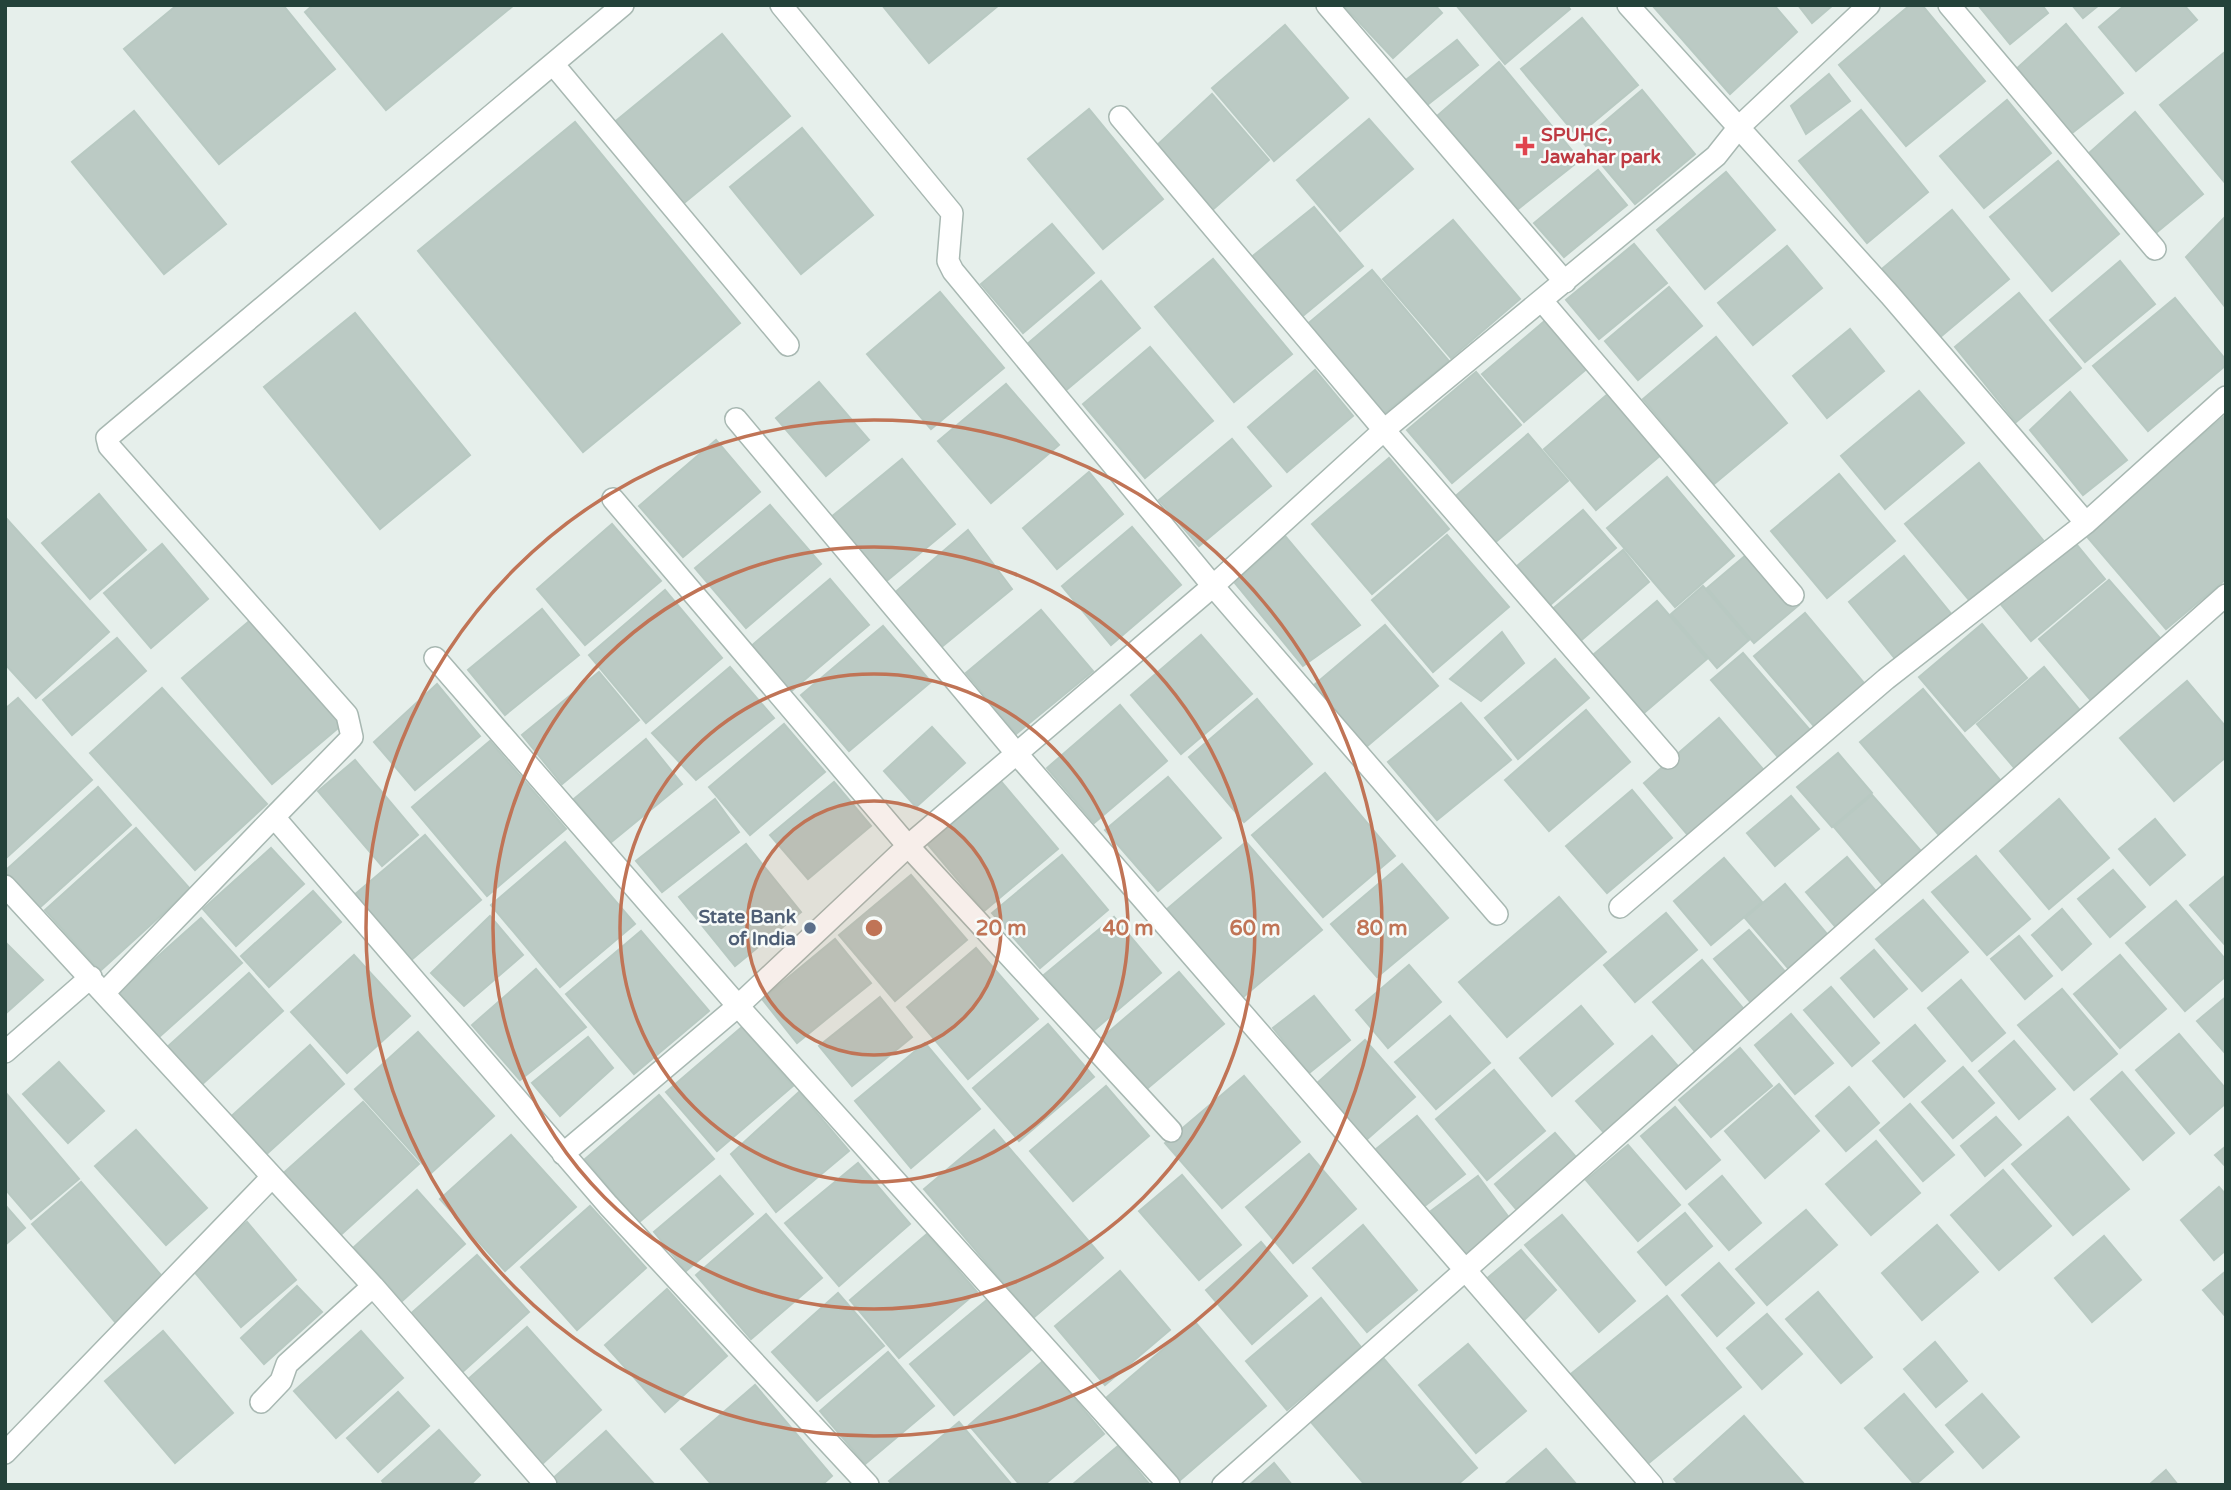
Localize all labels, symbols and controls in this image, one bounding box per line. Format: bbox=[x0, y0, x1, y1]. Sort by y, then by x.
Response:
place label: SPUHC, Jawahar park bbox=[1540, 124, 1661, 169]
marker: SPUHC, Jawahar park bbox=[1515, 136, 1535, 156]
place label: State Bank of India bbox=[698, 906, 797, 950]
centre of rings bbox=[862, 916, 886, 940]
text: 20 m bbox=[975, 916, 1027, 941]
text: 40 m bbox=[1102, 916, 1154, 941]
text: 60 m bbox=[1229, 916, 1281, 941]
text: 80 m bbox=[1356, 916, 1408, 941]
marker: State Bank of India bbox=[802, 920, 818, 936]

